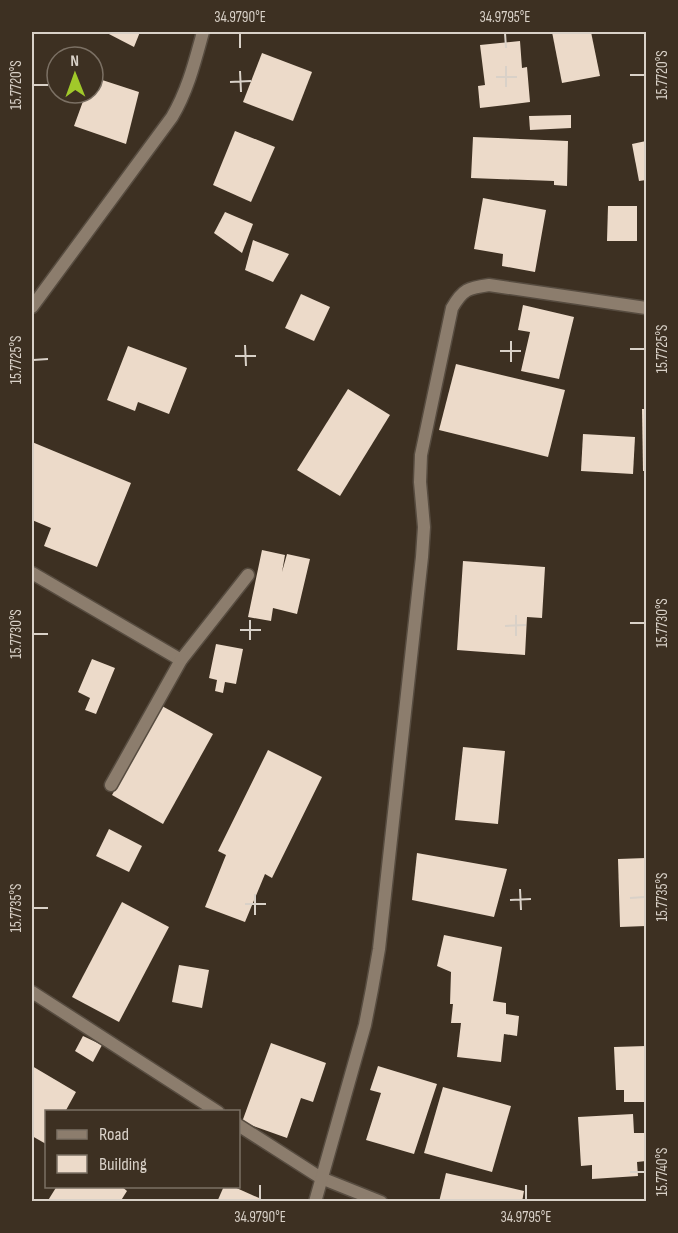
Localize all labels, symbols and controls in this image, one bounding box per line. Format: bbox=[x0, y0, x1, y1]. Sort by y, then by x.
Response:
text: 34.9790°E bbox=[214, 8, 266, 27]
text: 34.9795°E bbox=[479, 8, 531, 27]
north arrow bbox=[45, 45, 105, 105]
text: 15.7720°S bbox=[653, 50, 672, 100]
text: N bbox=[70, 52, 79, 71]
text: 15.7720°S bbox=[7, 60, 26, 110]
text: 15.7725°S bbox=[653, 325, 672, 373]
text: 15.7725°S bbox=[7, 336, 26, 384]
text: 15.7730°S bbox=[653, 598, 672, 648]
text: 15.7730°S bbox=[7, 609, 26, 659]
text: 15.7735°S bbox=[653, 873, 672, 921]
text: 15.7735°S bbox=[7, 884, 26, 932]
legend bbox=[45, 1110, 240, 1188]
text: Road bbox=[99, 1124, 129, 1145]
text: 15.7740°S bbox=[653, 1148, 672, 1196]
text: Building bbox=[99, 1154, 147, 1175]
text: 34.9790°E bbox=[234, 1208, 286, 1227]
text: 34.9795°E bbox=[500, 1208, 552, 1227]

